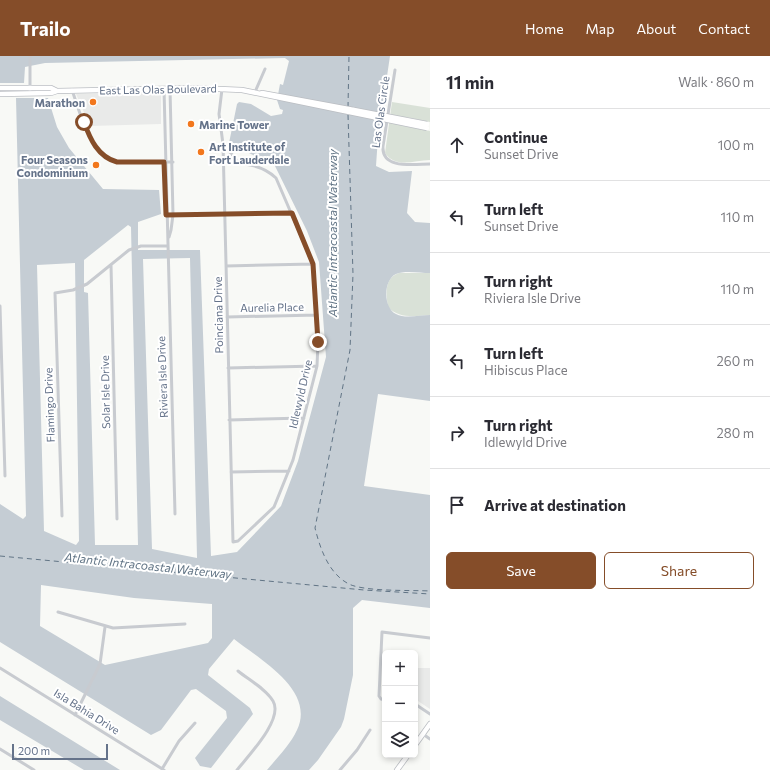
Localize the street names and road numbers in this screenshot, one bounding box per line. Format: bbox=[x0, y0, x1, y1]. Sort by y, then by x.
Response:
street label: Las Olas Circle bbox=[369, 75, 392, 149]
street label: East Las Olas Boulevard bbox=[99, 81, 217, 97]
street label: Poinciana Drive bbox=[211, 276, 225, 354]
street label: Aurelia Place bbox=[240, 300, 304, 314]
street label: Riviera Isle Drive bbox=[154, 336, 170, 418]
street label: Solar Isle Drive bbox=[98, 355, 112, 429]
street label: Idlewyld Drive bbox=[286, 358, 314, 430]
street label: Flamingo Drive bbox=[41, 367, 57, 443]
street label: Isla Bahia Drive bbox=[52, 686, 122, 737]

